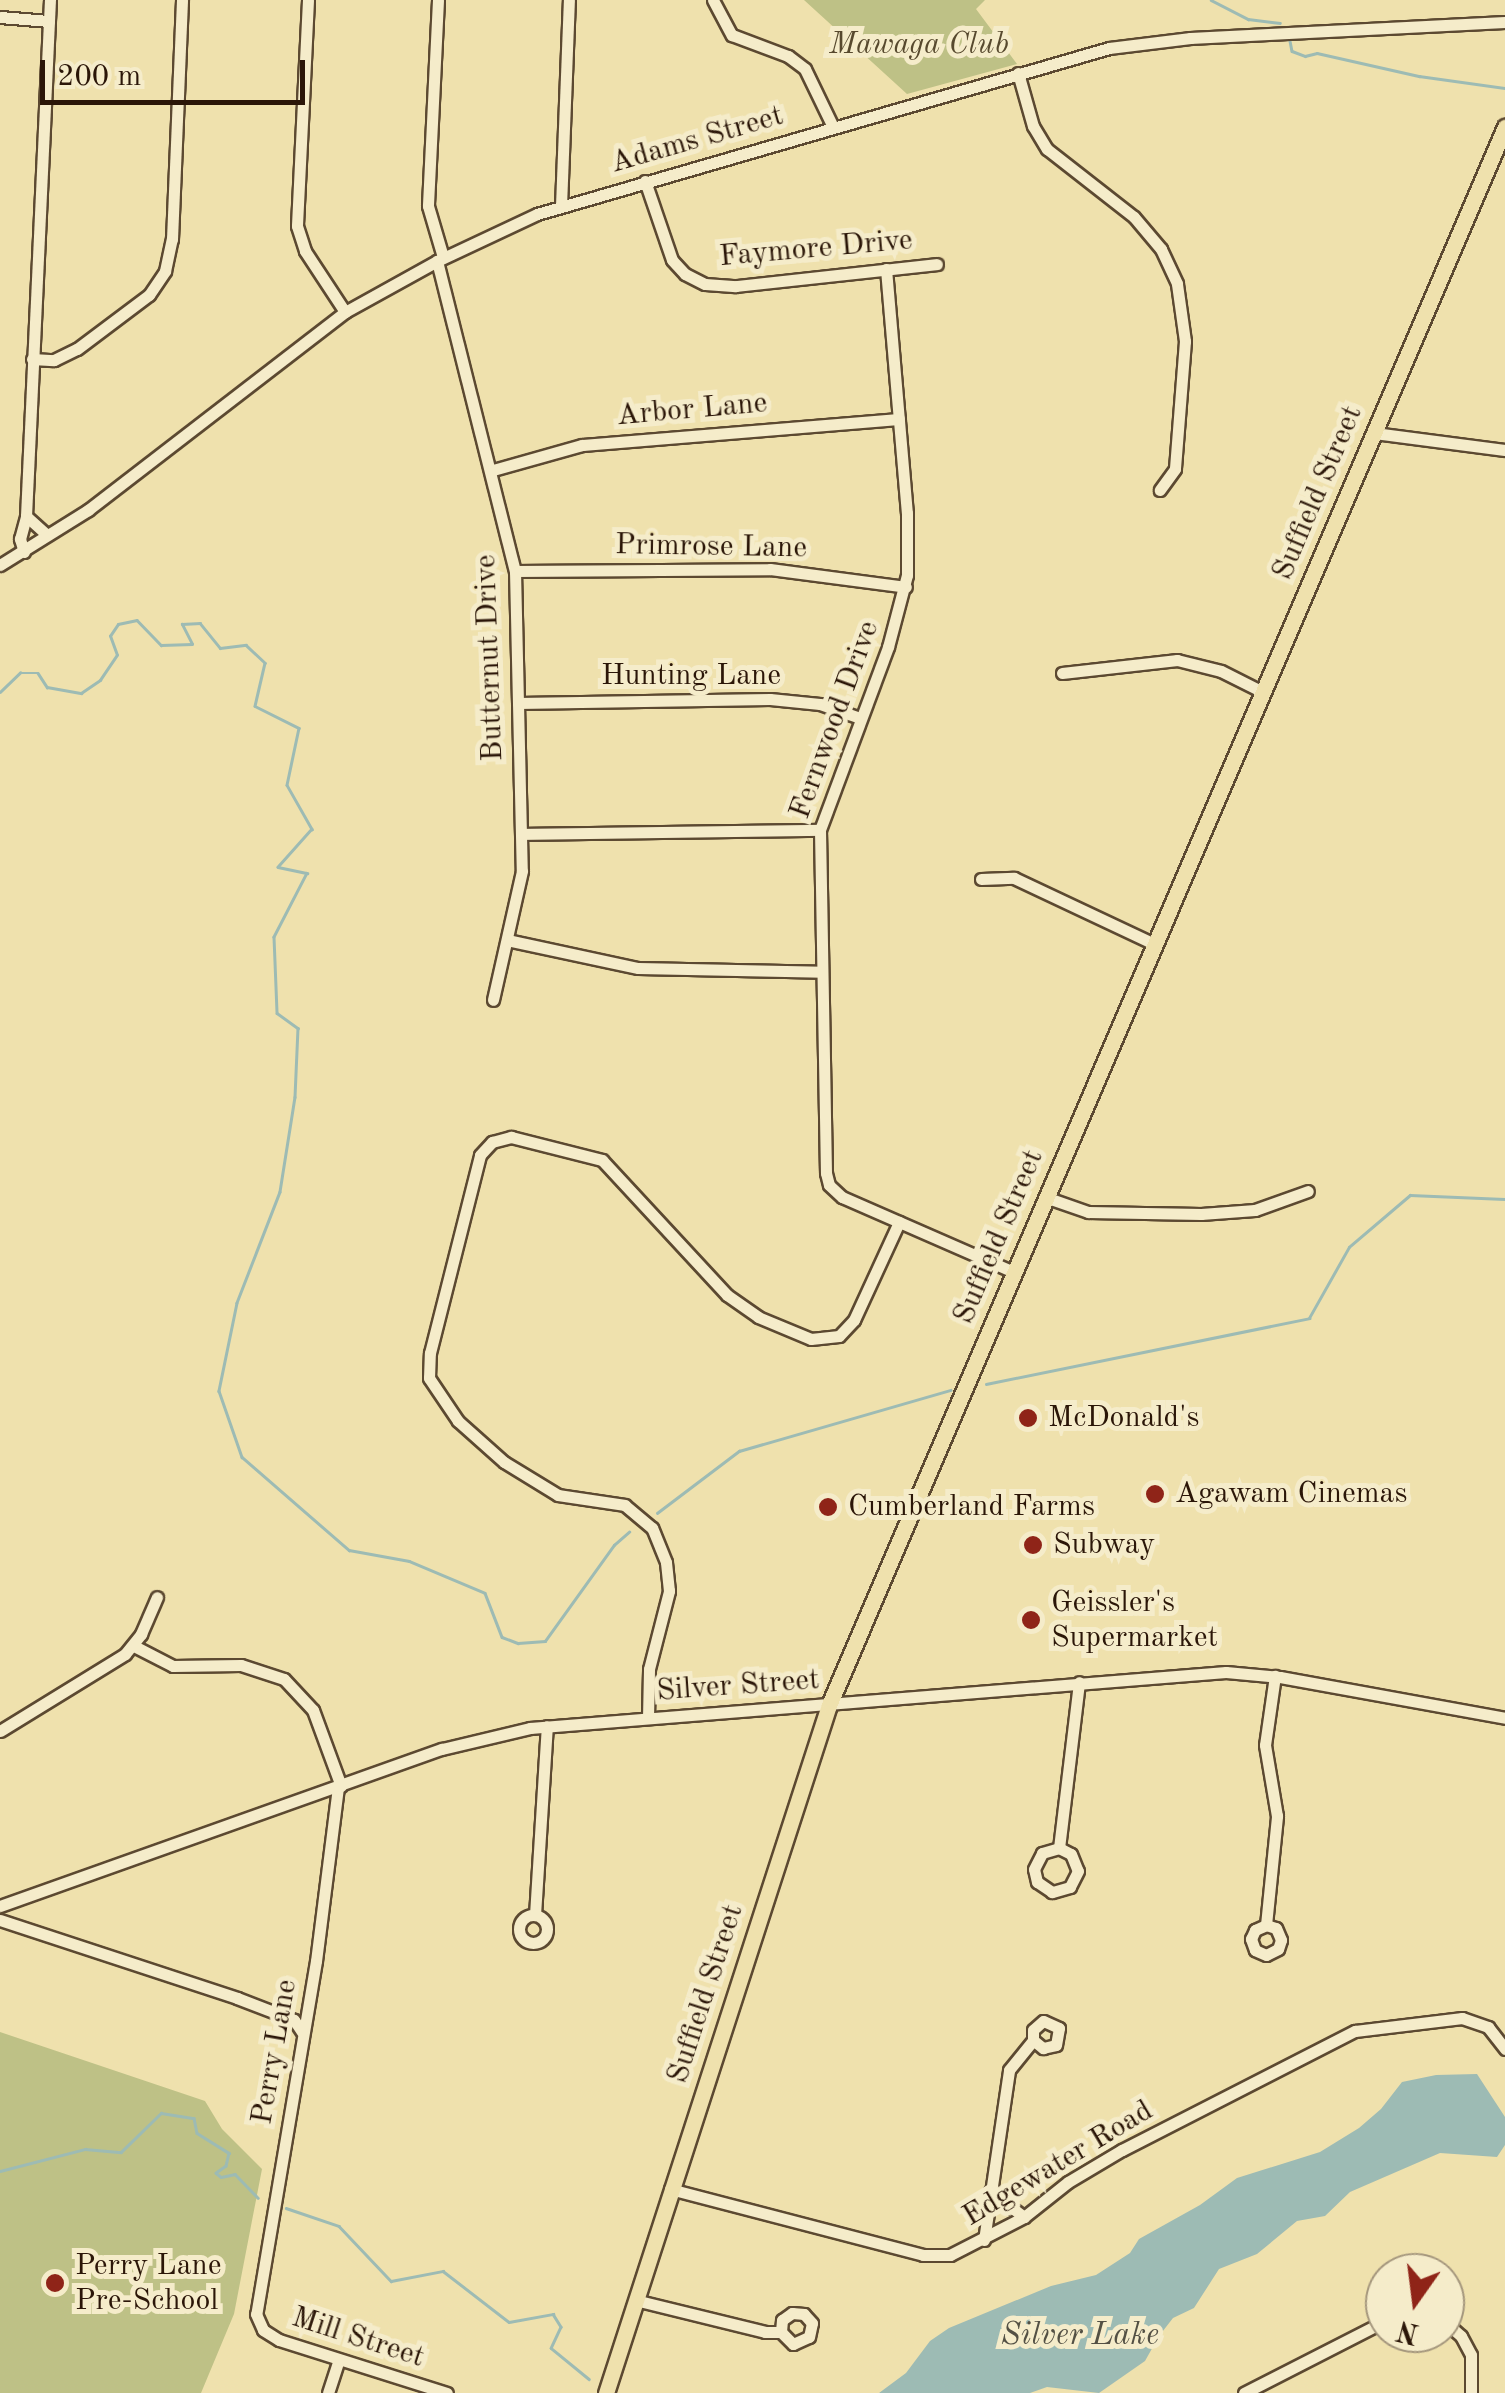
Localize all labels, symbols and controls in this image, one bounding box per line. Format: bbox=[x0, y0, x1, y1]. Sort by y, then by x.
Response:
park label: Mawaga Club bbox=[829, 27, 1009, 63]
scale bar bbox=[45, 40, 310, 102]
text: 200 m bbox=[57, 62, 141, 92]
street label: Adams Street bbox=[606, 98, 788, 182]
street label: Faymore Drive bbox=[718, 223, 914, 275]
street label: Arbor Lane bbox=[615, 385, 769, 435]
street label: Suffield Street bbox=[1265, 400, 1371, 586]
street label: Primrose Lane bbox=[615, 527, 807, 567]
street label: Butternut Drive bbox=[468, 554, 512, 762]
street label: Fernwood Drive bbox=[782, 616, 888, 824]
street label: Hunting Lane bbox=[601, 658, 781, 694]
street label: Suffield Street bbox=[946, 1144, 1052, 1330]
place label: McDonald's bbox=[1048, 1400, 1199, 1436]
marker: McDonald's bbox=[1017, 1407, 1039, 1429]
place label: Agawam Cinemas bbox=[1175, 1476, 1407, 1512]
marker: Agawam Cinemas bbox=[1144, 1483, 1166, 1505]
place label: Cumberland Farms bbox=[848, 1489, 1095, 1525]
marker: Cumberland Farms bbox=[817, 1496, 839, 1518]
place label: Subway bbox=[1053, 1527, 1155, 1563]
marker: Subway bbox=[1022, 1534, 1044, 1556]
place label: Geissler's Supermarket bbox=[1051, 1585, 1218, 1656]
marker: Geissler's Supermarket bbox=[1020, 1609, 1042, 1631]
street label: Silver Street bbox=[655, 1662, 821, 1710]
street label: Suffield Street bbox=[660, 1900, 752, 2088]
street label: Perry Lane bbox=[245, 1977, 305, 2127]
street label: Edgewater Road bbox=[956, 2093, 1160, 2235]
place label: Perry Lane Pre-School bbox=[75, 2248, 221, 2318]
north arrow bbox=[1365, 2253, 1465, 2353]
marker: Perry Lane Pre-School bbox=[44, 2272, 66, 2294]
street label: Mill Street bbox=[287, 2300, 429, 2376]
text: N bbox=[1394, 2314, 1422, 2346]
water label: Silver Lake bbox=[1001, 2317, 1159, 2355]

